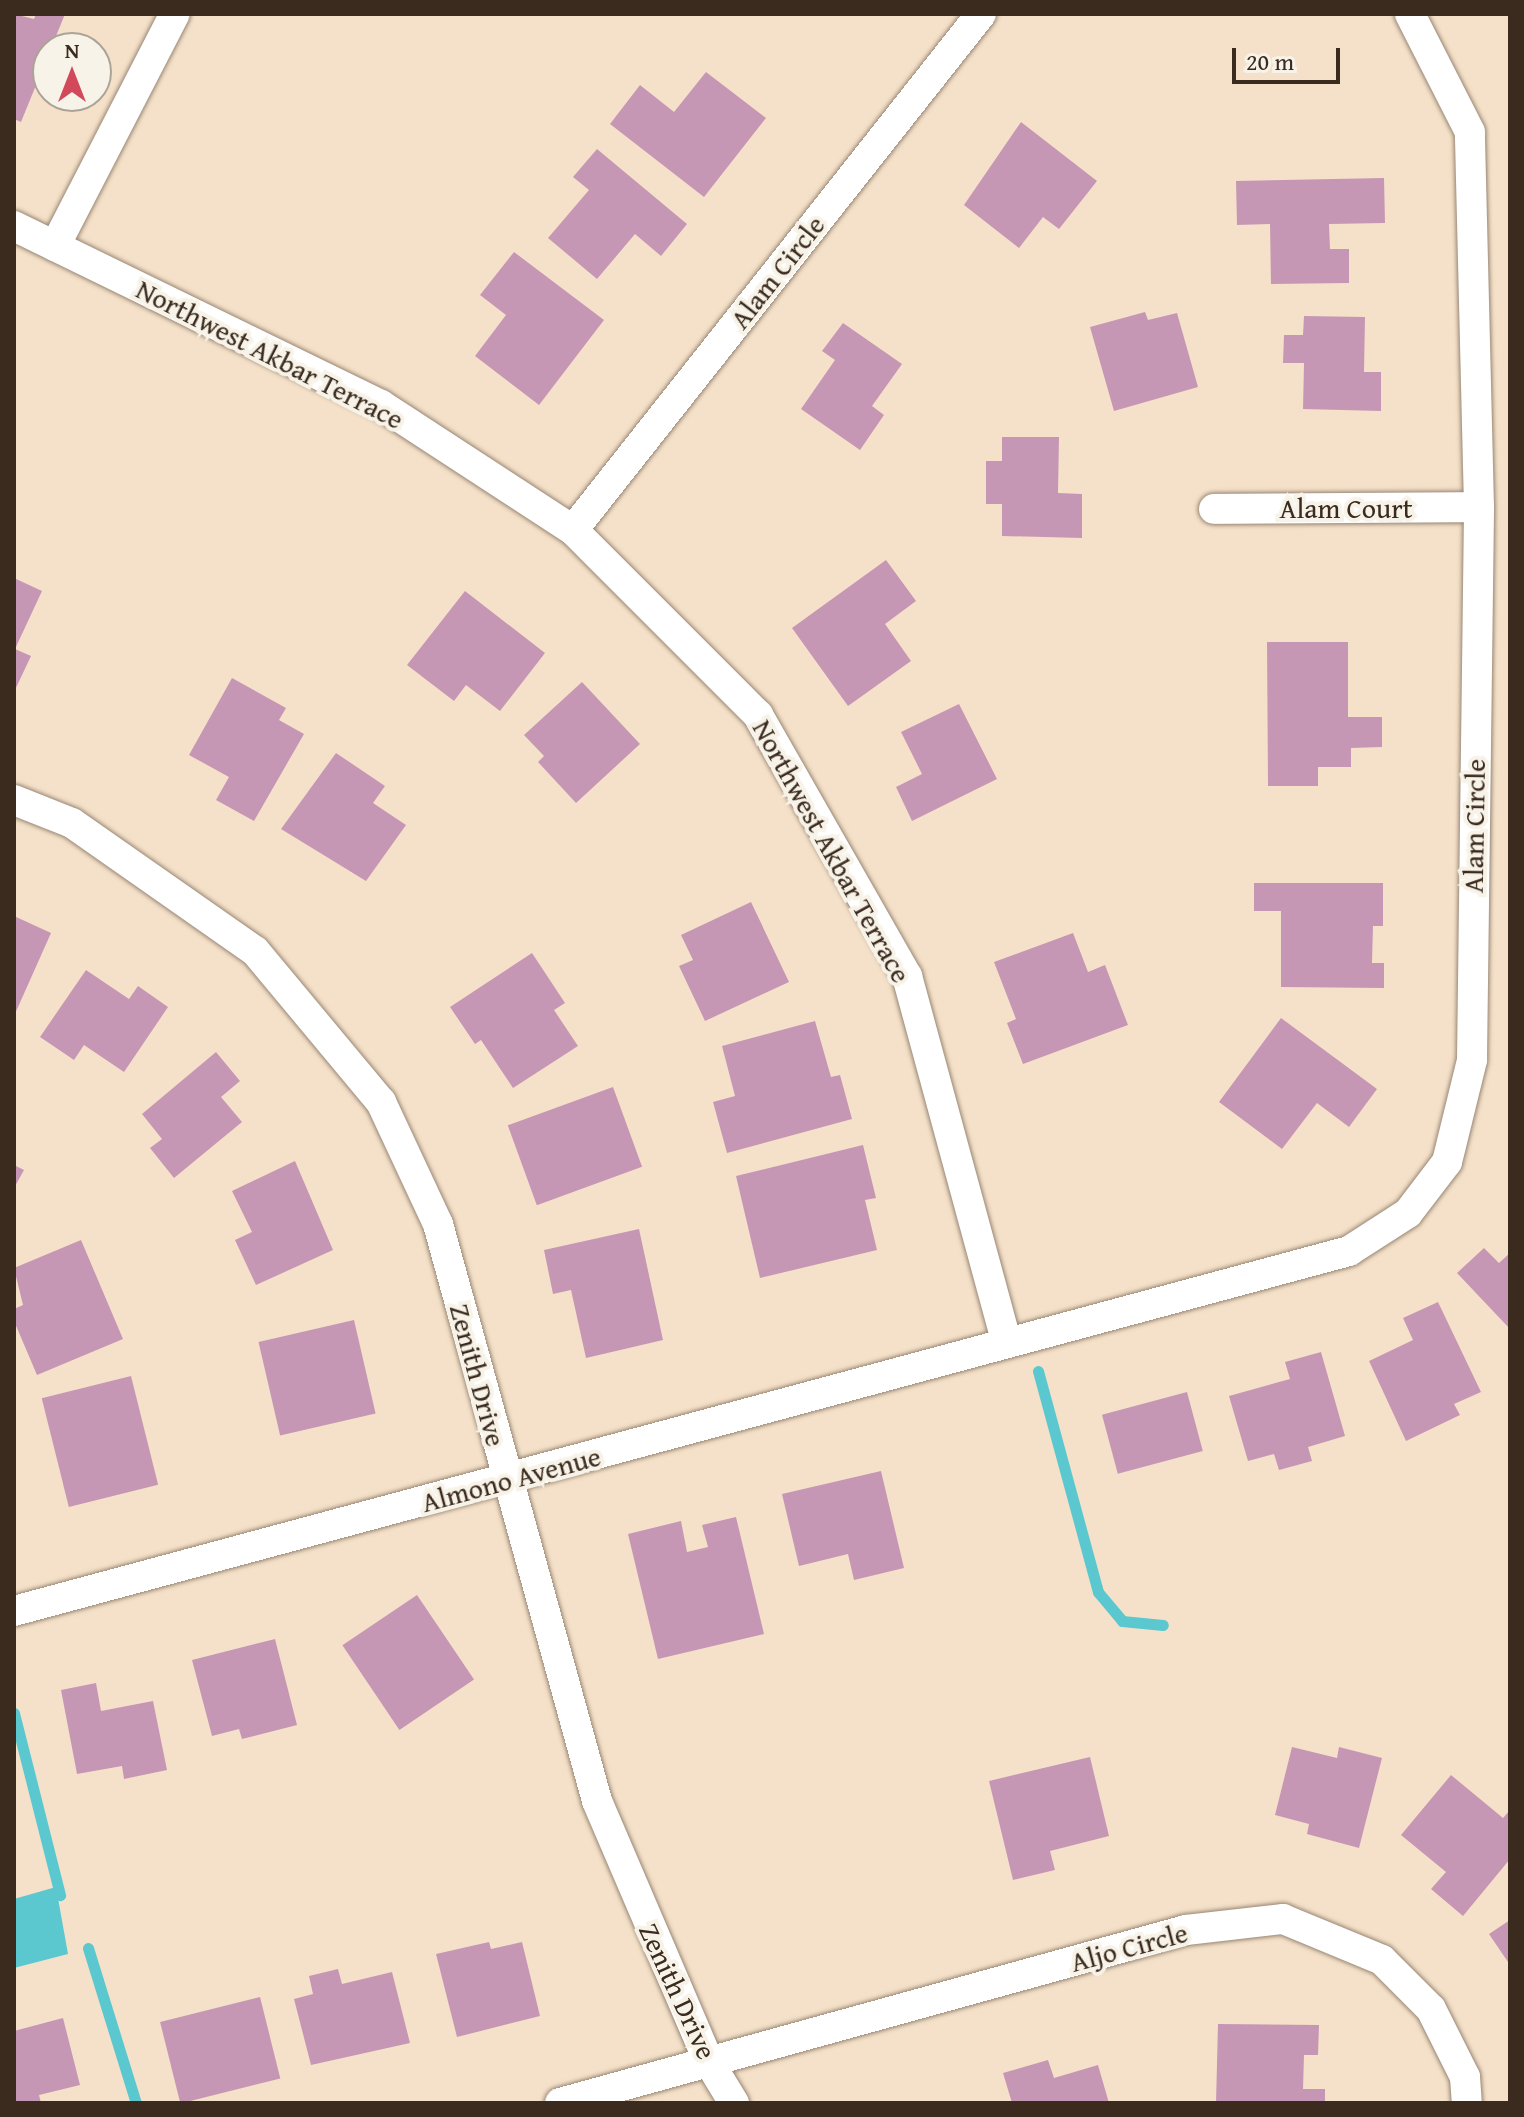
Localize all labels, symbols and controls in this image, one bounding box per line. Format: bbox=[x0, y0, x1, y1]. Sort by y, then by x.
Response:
north arrow bbox=[32, 32, 112, 112]
scale bar bbox=[1236, 32, 1344, 82]
text: N bbox=[65, 34, 79, 66]
text: 20 m bbox=[1246, 44, 1294, 79]
street label: Alam Circle bbox=[722, 209, 832, 335]
street label: Northwest Akbar Terrace bbox=[131, 272, 409, 436]
street label: Alam Court bbox=[1279, 491, 1413, 525]
street label: Northwest Akbar Terrace bbox=[746, 714, 918, 988]
street label: Alam Circle bbox=[1456, 759, 1492, 893]
street label: Zenith Drive bbox=[443, 1300, 513, 1450]
street label: Almono Avenue bbox=[418, 1439, 604, 1519]
street label: Aljo Circle bbox=[1067, 1915, 1191, 1979]
street label: Zenith Drive bbox=[632, 1918, 724, 2064]

